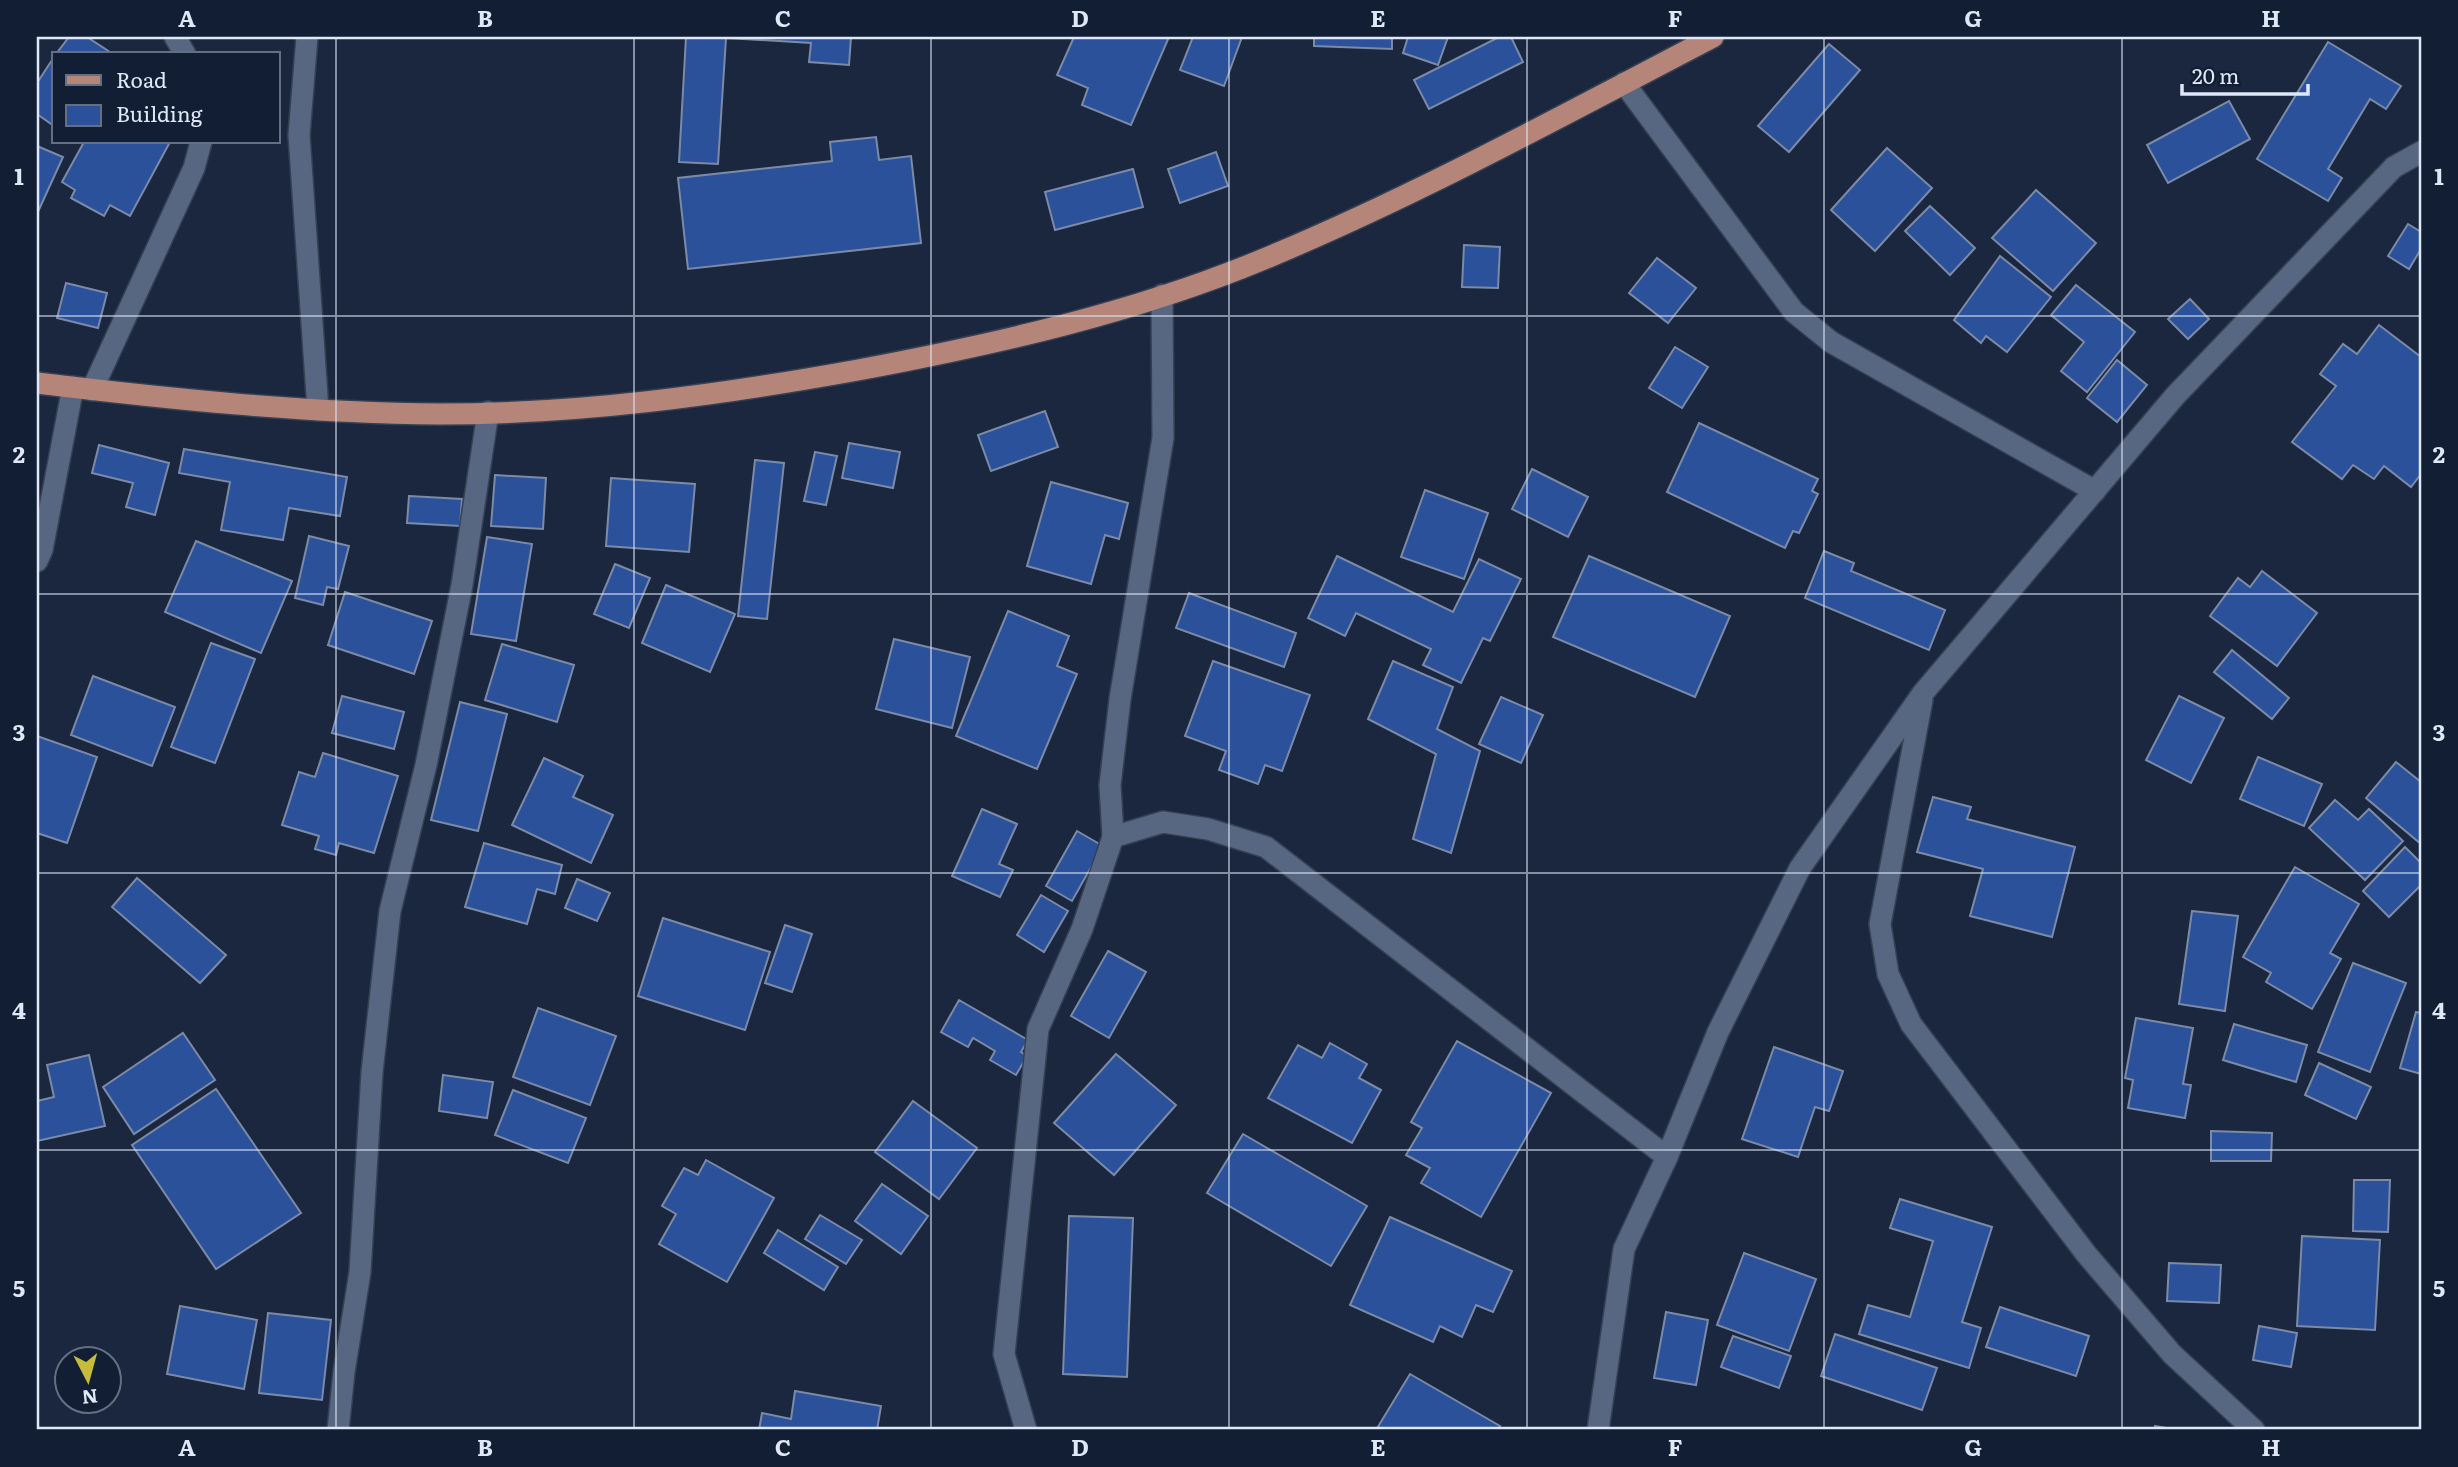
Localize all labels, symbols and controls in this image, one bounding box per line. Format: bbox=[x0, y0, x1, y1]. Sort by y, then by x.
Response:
text: A bbox=[178, 0, 196, 34]
text: B bbox=[477, 0, 493, 34]
text: C bbox=[775, 0, 791, 34]
text: D bbox=[1071, 0, 1089, 34]
text: E bbox=[1370, 0, 1386, 34]
text: F bbox=[1668, 0, 1683, 34]
text: G bbox=[1964, 0, 1982, 34]
text: H bbox=[2261, 0, 2281, 34]
legend bbox=[52, 52, 280, 144]
scale bar bbox=[2182, 52, 2308, 96]
text: 20 m bbox=[2192, 59, 2239, 90]
text: Road bbox=[116, 63, 167, 94]
text: Building bbox=[116, 97, 203, 128]
text: 1 bbox=[14, 158, 24, 192]
text: 1 bbox=[2434, 158, 2444, 192]
text: 2 bbox=[13, 436, 25, 470]
text: 2 bbox=[2433, 436, 2445, 470]
text: 3 bbox=[13, 714, 25, 748]
text: 3 bbox=[2433, 714, 2445, 748]
text: 4 bbox=[12, 992, 26, 1026]
text: 4 bbox=[2432, 992, 2446, 1026]
text: 5 bbox=[13, 1270, 25, 1304]
text: 5 bbox=[2433, 1270, 2445, 1304]
north arrow bbox=[52, 1344, 122, 1414]
text: N bbox=[80, 1383, 99, 1413]
text: A bbox=[178, 1429, 196, 1463]
text: B bbox=[477, 1429, 493, 1463]
text: C bbox=[775, 1429, 791, 1463]
text: D bbox=[1071, 1429, 1089, 1463]
text: E bbox=[1370, 1429, 1386, 1463]
text: F bbox=[1668, 1429, 1683, 1463]
text: G bbox=[1964, 1429, 1982, 1463]
text: H bbox=[2261, 1429, 2281, 1463]

